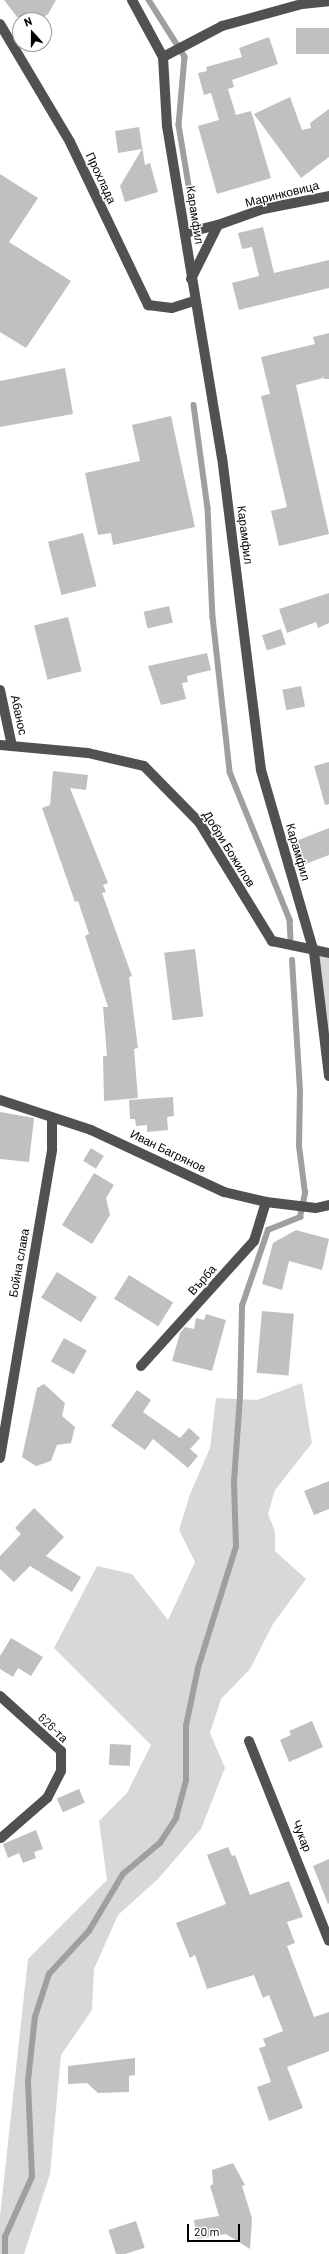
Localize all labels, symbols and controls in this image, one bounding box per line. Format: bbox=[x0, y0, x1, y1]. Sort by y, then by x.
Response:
north arrow bbox=[12, 12, 52, 52]
text: N bbox=[22, 14, 34, 29]
street label: Прохлада bbox=[83, 150, 119, 206]
street label: Маринковица bbox=[244, 178, 320, 210]
street label: Карамфил bbox=[183, 185, 207, 245]
street label: Карамфил bbox=[234, 505, 256, 565]
street label: Абанос bbox=[8, 694, 30, 736]
street label: Добри Божилов bbox=[200, 808, 258, 890]
street label: Карамфил bbox=[283, 822, 313, 882]
street label: Иван Багрянов bbox=[128, 1127, 208, 1175]
street label: Бойна слава bbox=[6, 1228, 32, 1298]
street label: Върба bbox=[185, 1262, 219, 1298]
street label: 626-та bbox=[35, 1710, 71, 1746]
street label: Чукар bbox=[289, 1818, 315, 1854]
scale bar bbox=[189, 2216, 242, 2242]
text: 20 m bbox=[194, 2224, 220, 2238]

